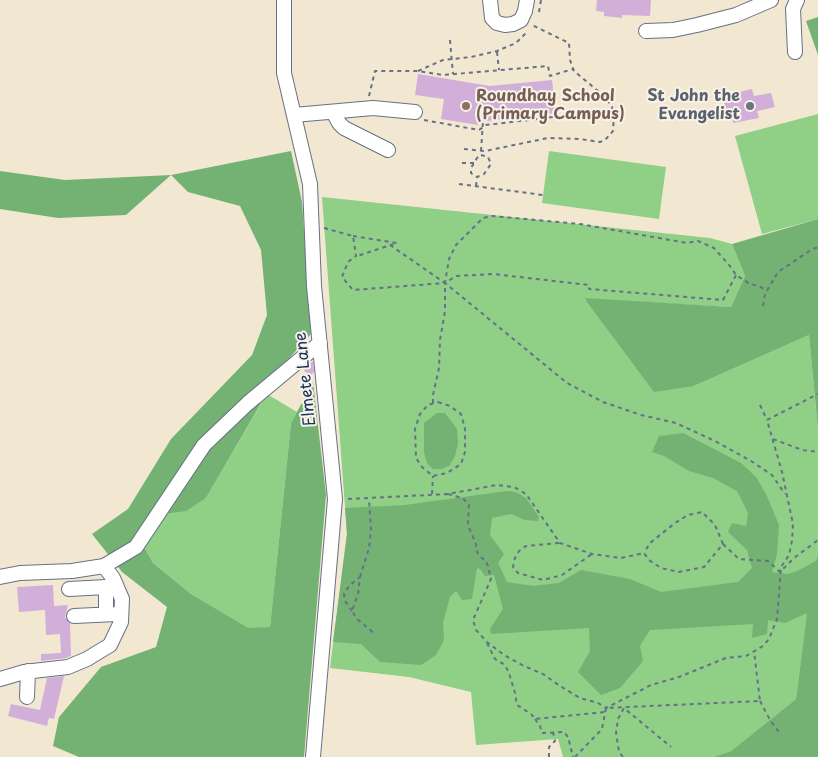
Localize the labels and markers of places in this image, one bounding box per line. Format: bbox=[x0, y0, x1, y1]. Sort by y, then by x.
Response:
place label: Roundhay School (Primary Campus) bbox=[476, 87, 625, 125]
place label: St John the Evangelist bbox=[648, 87, 740, 125]
marker: Roundhay School (Primary Campus) bbox=[460, 100, 472, 112]
marker: St John the Evangelist bbox=[744, 100, 756, 112]

